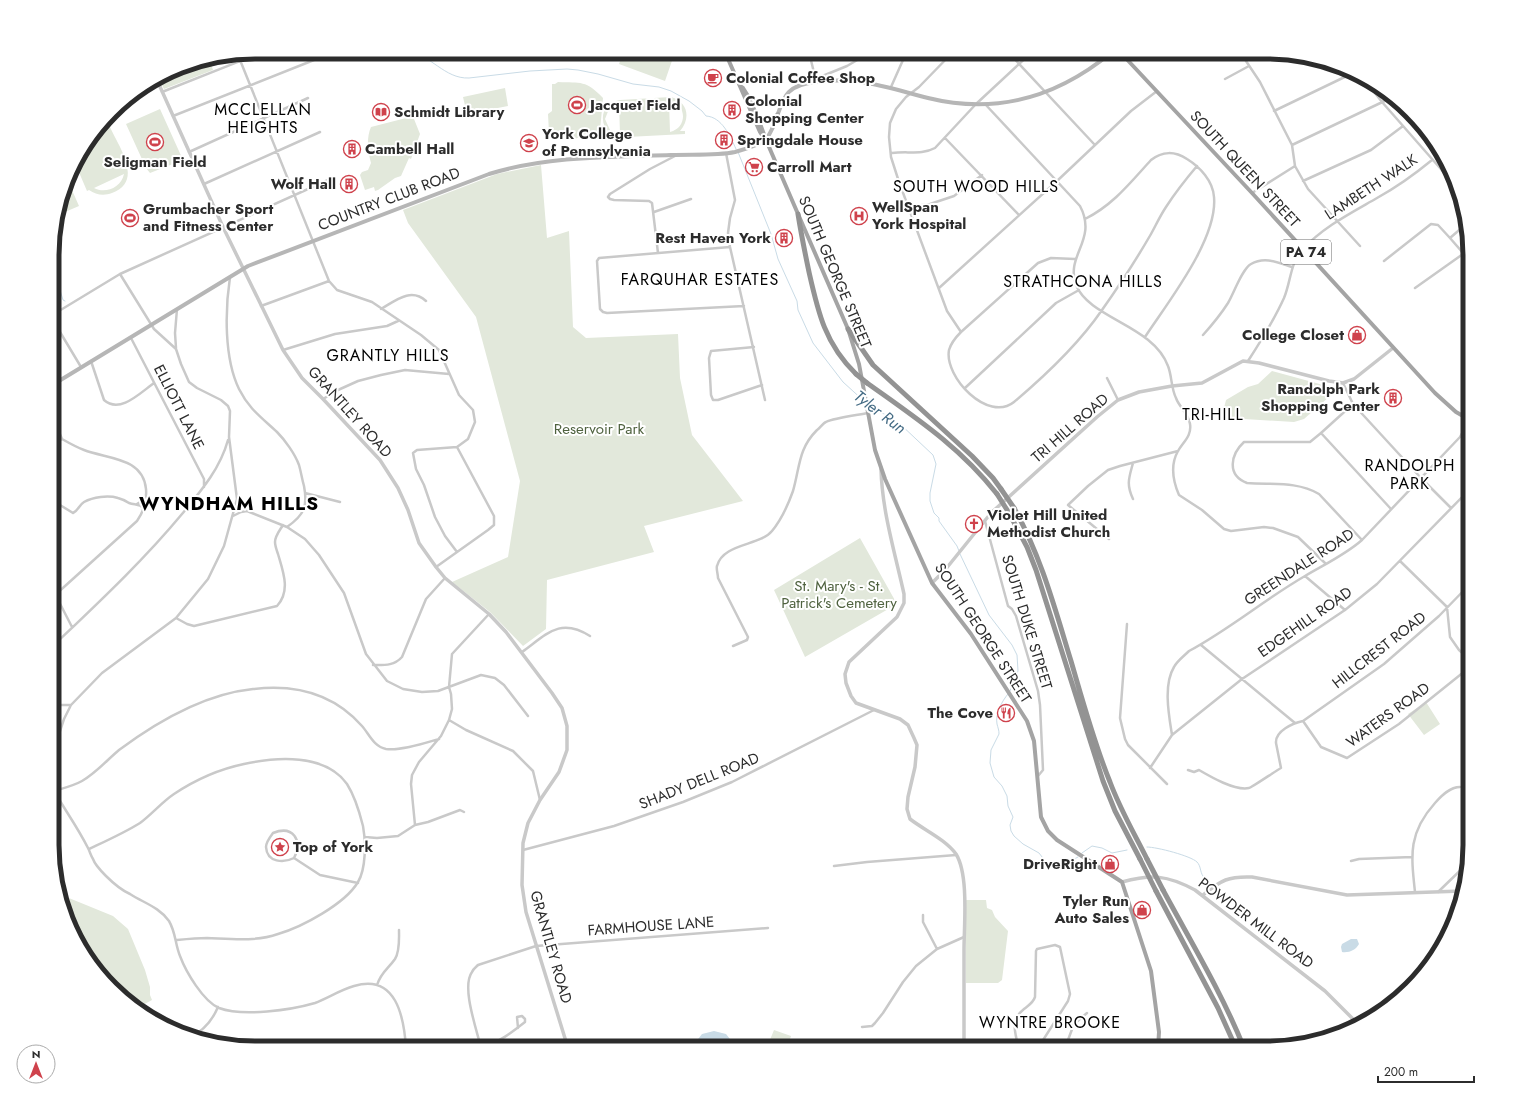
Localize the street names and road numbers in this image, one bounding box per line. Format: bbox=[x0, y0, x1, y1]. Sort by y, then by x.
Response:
street label: SOUTH QUEEN STREET bbox=[1185, 106, 1305, 232]
street label: LAMBETH WALK bbox=[1320, 148, 1422, 225]
street label: COUNTRY CLUB ROAD bbox=[315, 162, 463, 236]
street label: SOUTH GEORGE STREET bbox=[793, 193, 877, 351]
road number: PA 74 bbox=[1281, 240, 1331, 264]
street label: ELLIOTT LANE bbox=[148, 361, 210, 453]
street label: GRANTLEY ROAD bbox=[303, 361, 397, 463]
street label: TRI HILL ROAD bbox=[1027, 388, 1113, 468]
street label: GREENDALE ROAD bbox=[1240, 523, 1358, 611]
street label: SOUTH DUKE STREET bbox=[996, 552, 1058, 692]
street label: SOUTH GEORGE STREET bbox=[929, 559, 1037, 707]
street label: EDGEHILL ROAD bbox=[1253, 581, 1357, 663]
street label: HILLCREST ROAD bbox=[1327, 606, 1431, 694]
street label: WATERS ROAD bbox=[1342, 677, 1434, 753]
street label: SHADY DELL ROAD bbox=[636, 747, 762, 815]
street label: POWDER MILL ROAD bbox=[1194, 872, 1318, 974]
street label: GRANTLEY ROAD bbox=[524, 888, 578, 1006]
street label: FARMHOUSE LANE bbox=[587, 911, 715, 941]

